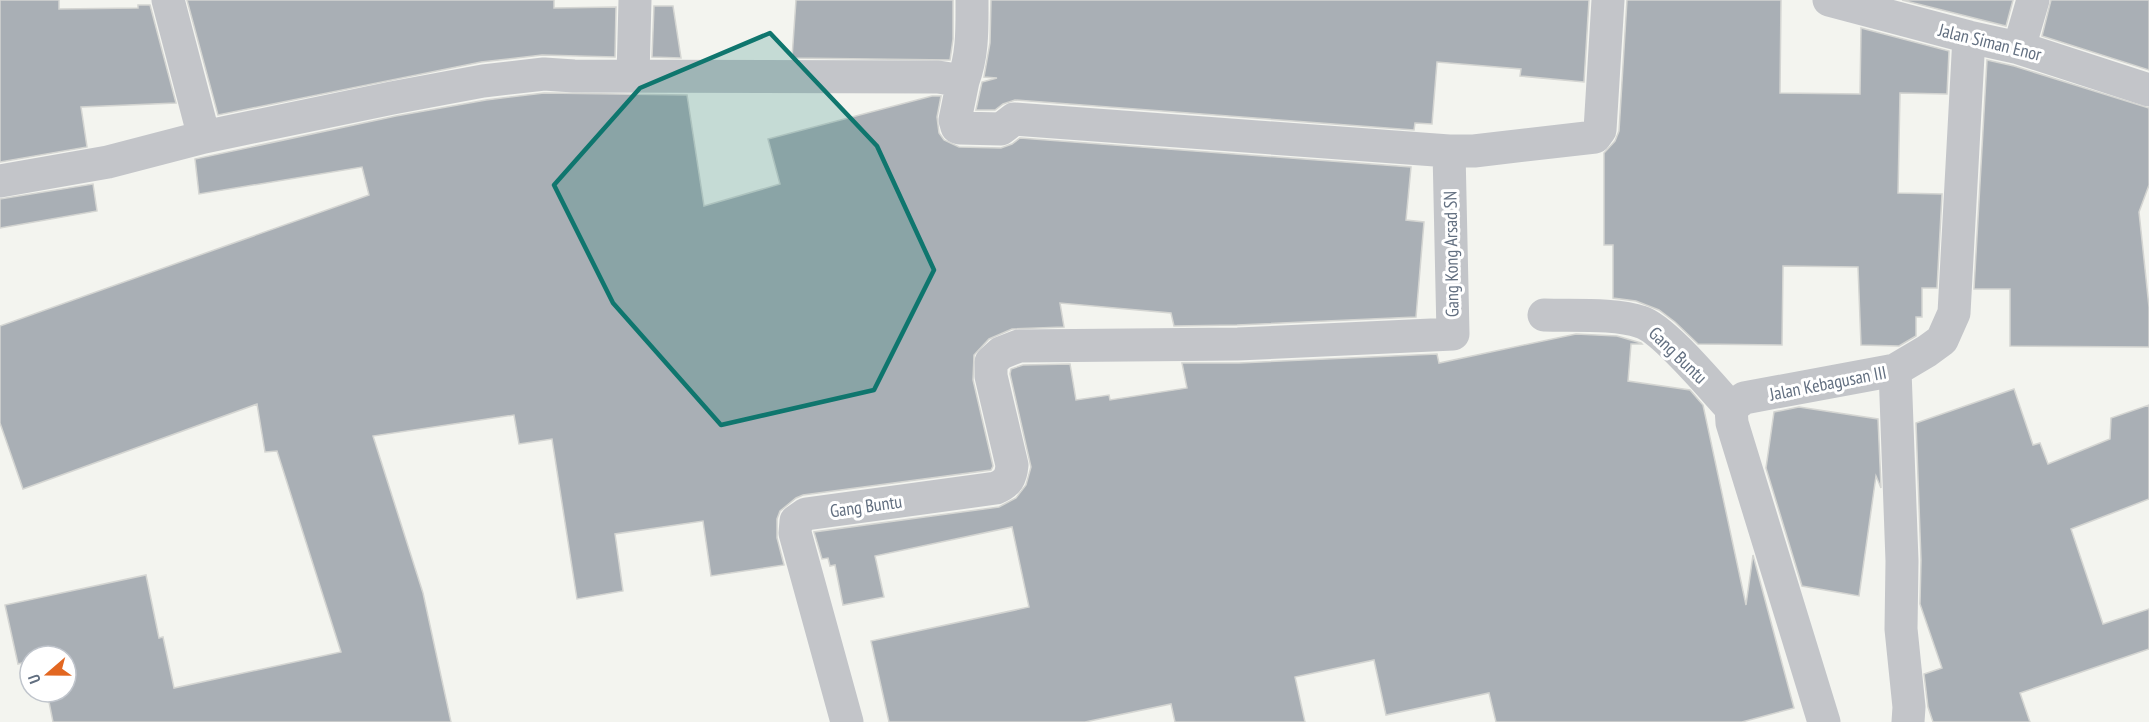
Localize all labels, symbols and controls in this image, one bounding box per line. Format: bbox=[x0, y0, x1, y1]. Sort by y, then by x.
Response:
street label: Jalan Siman Enor bbox=[1935, 18, 2044, 66]
street label: Gang Kong Arsad SN bbox=[1438, 191, 1464, 317]
street label: Gang Buntu bbox=[1644, 322, 1712, 388]
street label: Jalan Kebagusan III bbox=[1767, 360, 1888, 406]
street label: Gang Buntu bbox=[828, 490, 904, 522]
north arrow bbox=[18, 644, 78, 704]
text: U bbox=[23, 672, 45, 686]

